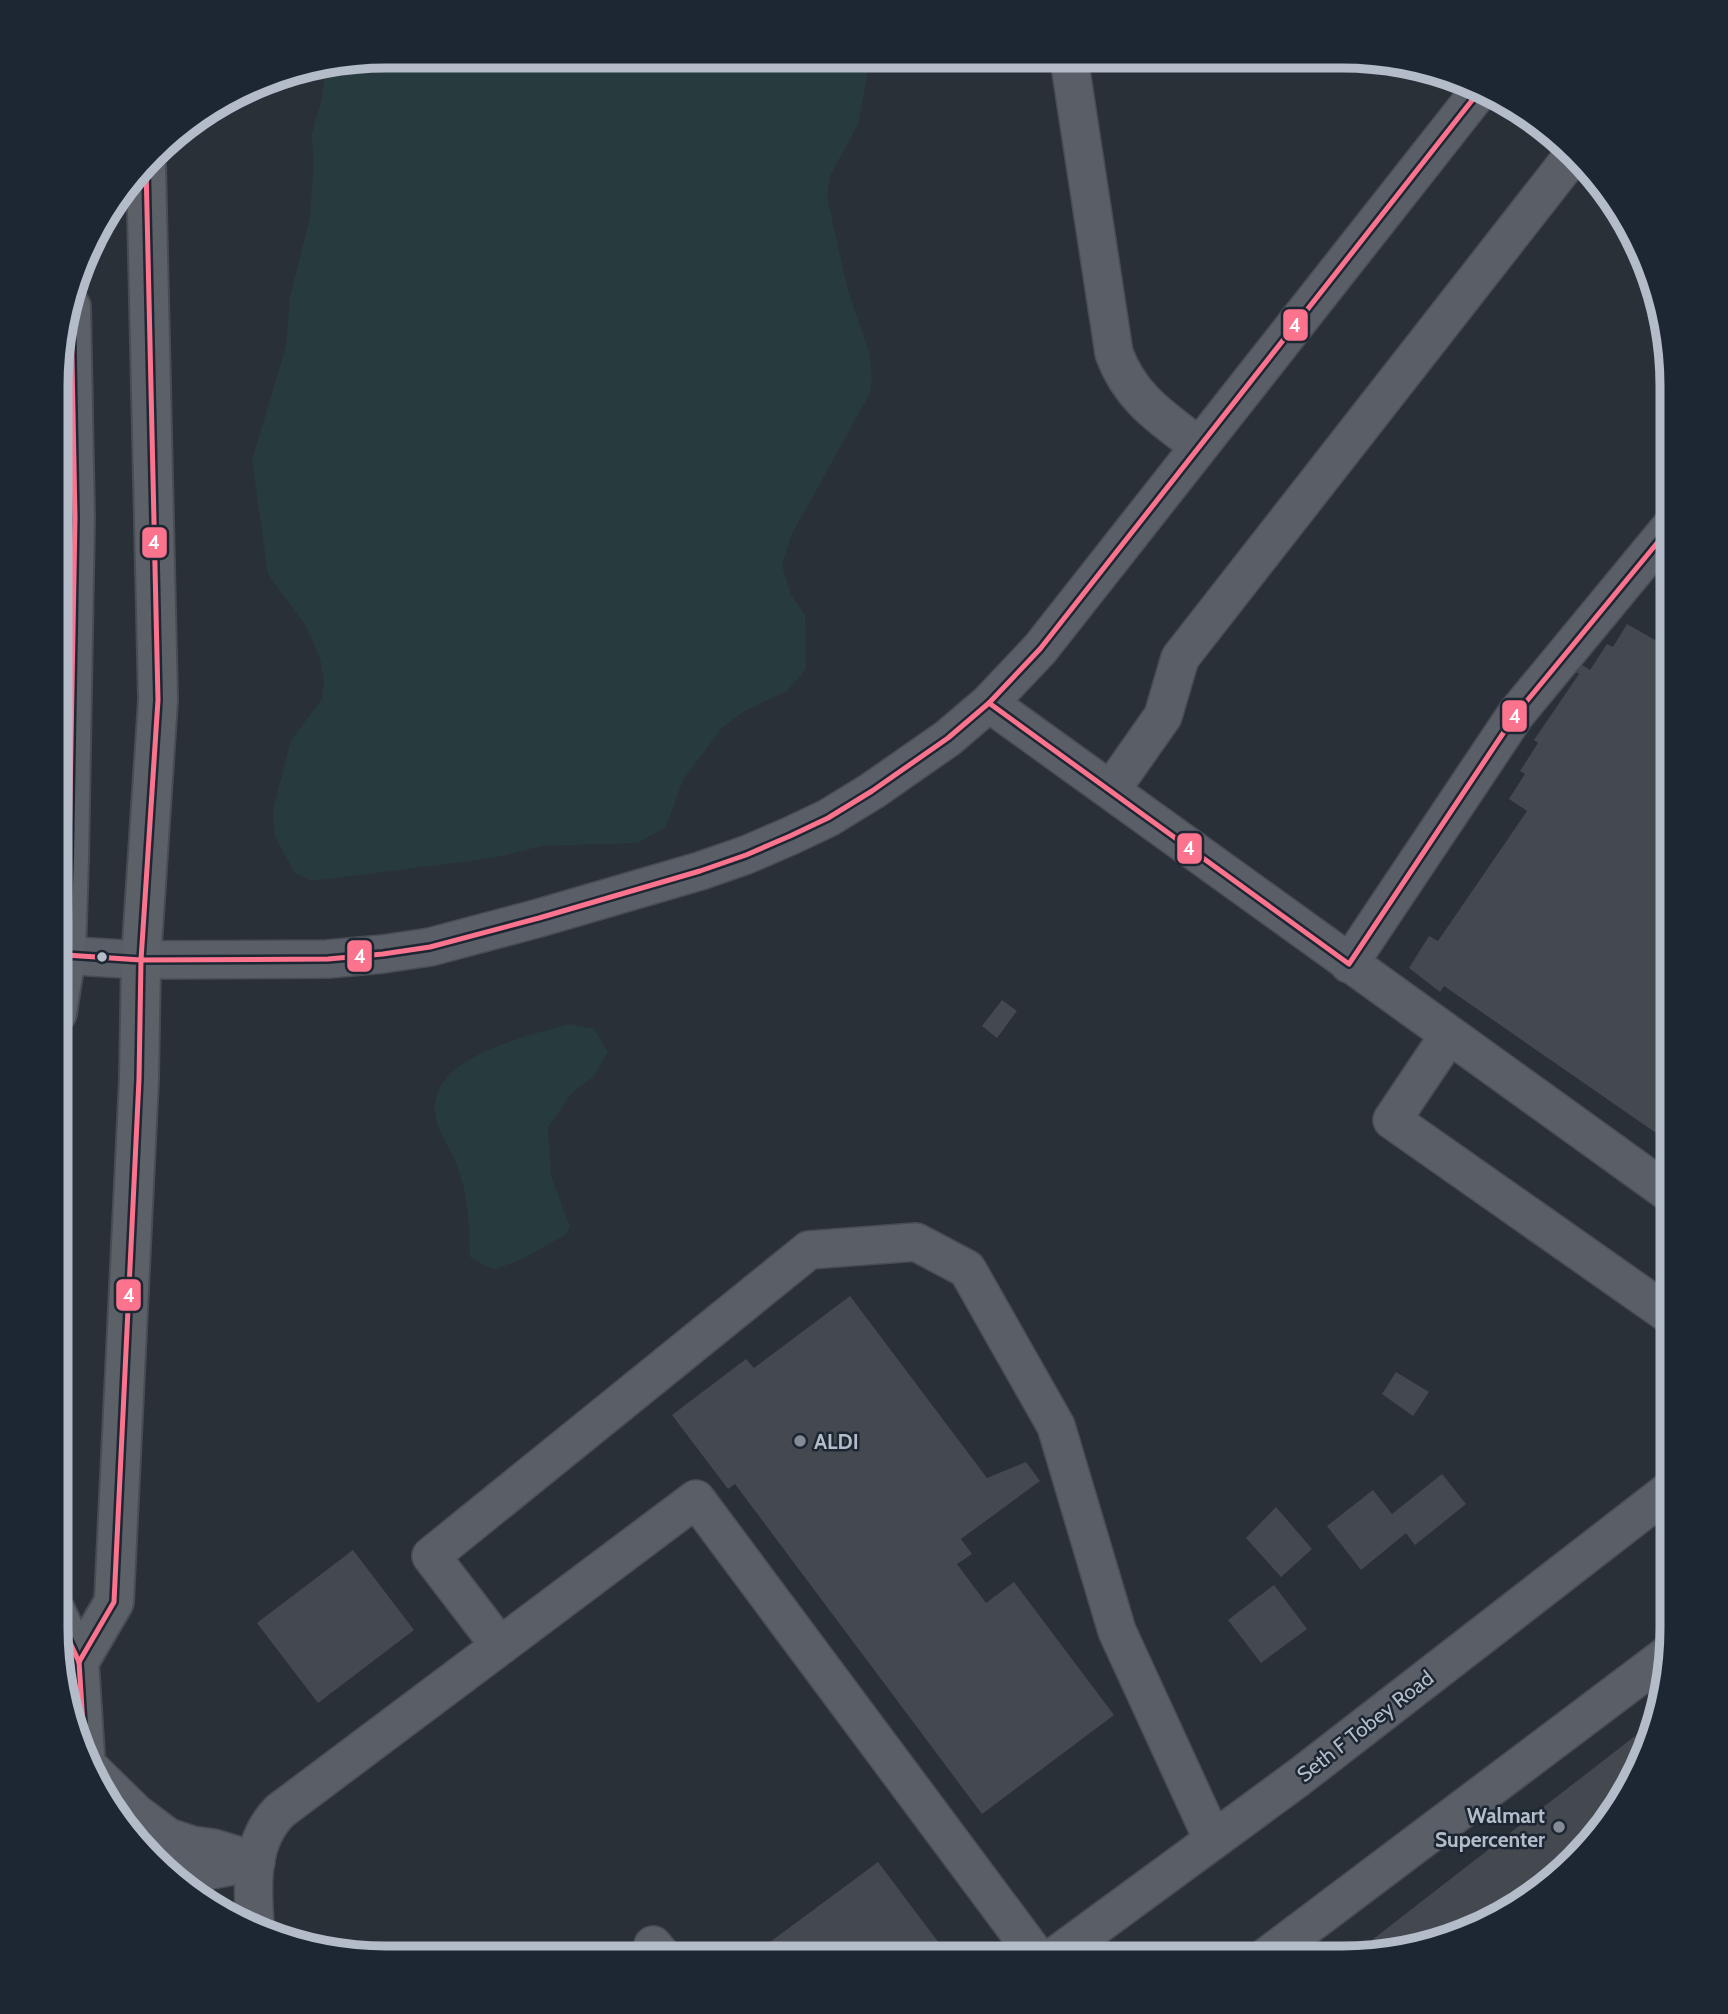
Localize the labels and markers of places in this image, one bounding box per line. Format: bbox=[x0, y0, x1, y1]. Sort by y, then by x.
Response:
unlabelled marker bbox=[95, 950, 109, 964]
place label: ALDI bbox=[814, 1429, 859, 1454]
marker: ALDI bbox=[792, 1433, 808, 1449]
place label: Walmart Supercenter bbox=[1435, 1803, 1545, 1852]
marker: Walmart Supercenter bbox=[1551, 1819, 1567, 1835]

